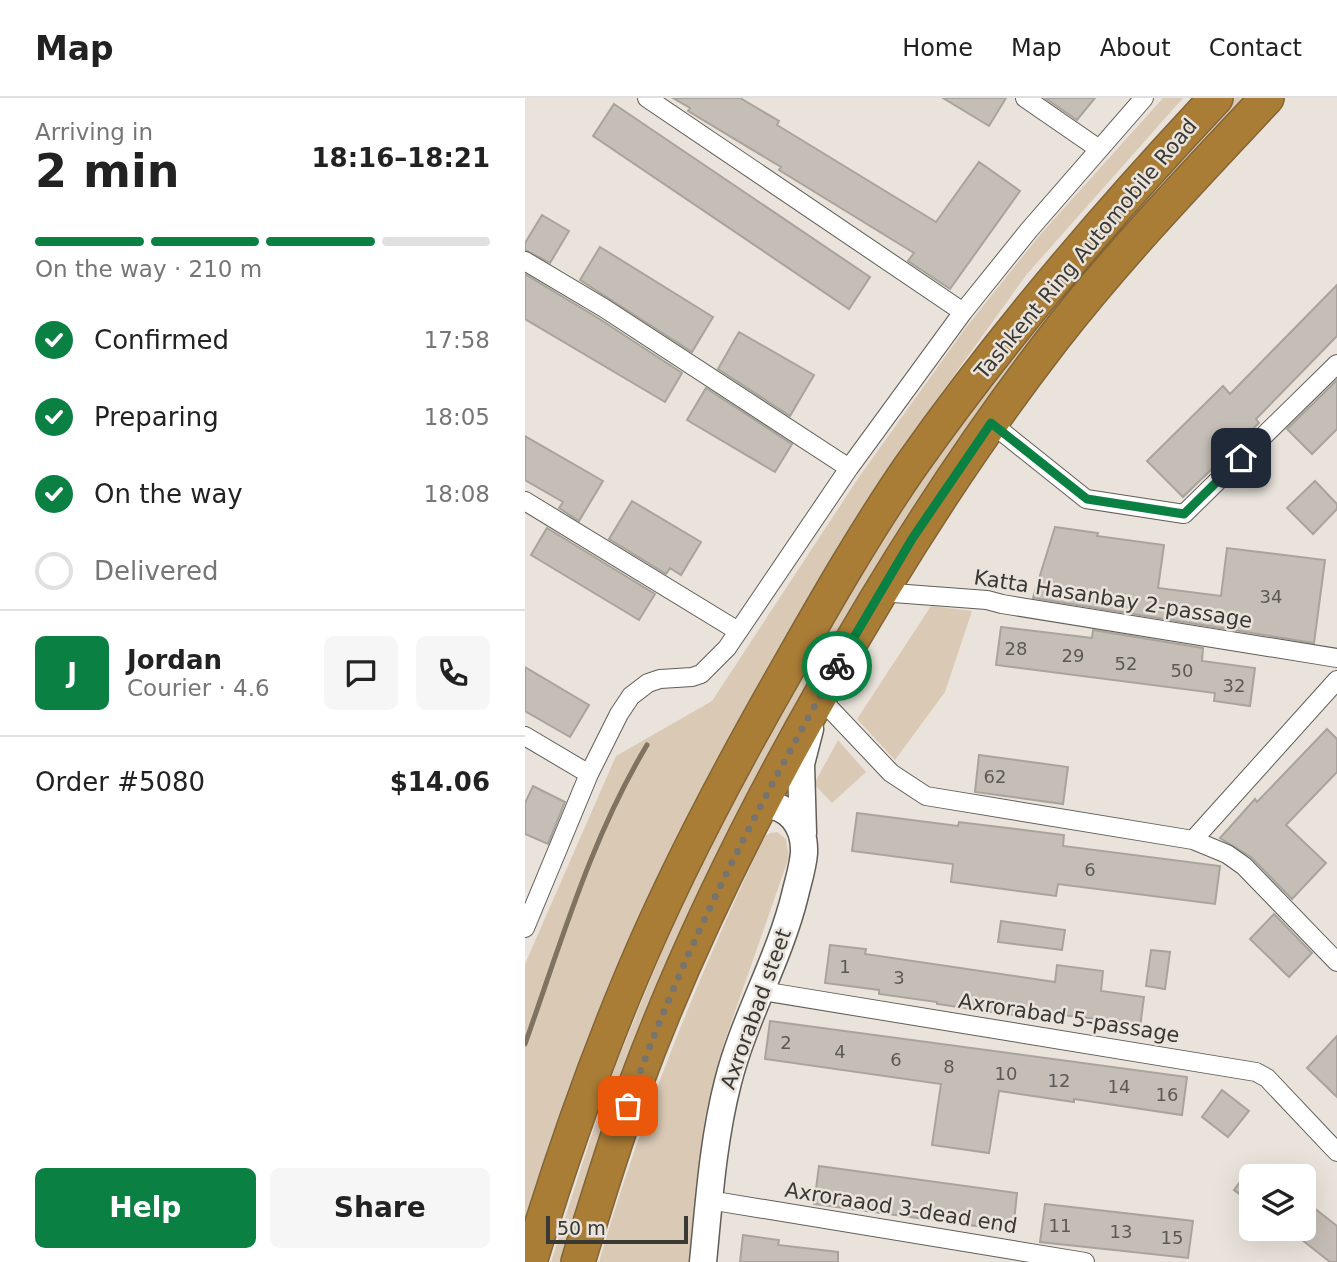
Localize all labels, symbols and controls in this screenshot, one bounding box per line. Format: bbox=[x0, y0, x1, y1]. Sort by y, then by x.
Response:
text: Map bbox=[35, 29, 114, 68]
text: Home bbox=[902, 34, 973, 62]
text: Map bbox=[1011, 34, 1062, 62]
text: About bbox=[1100, 34, 1171, 62]
text: Contact bbox=[1209, 34, 1302, 62]
street label: Tashkent Ring Automobile Road bbox=[969, 114, 1202, 385]
text: Arriving in bbox=[35, 119, 153, 145]
text: 18:16–18:21 bbox=[311, 143, 490, 173]
text: 2 min bbox=[35, 144, 179, 198]
text: On the way · 210 m bbox=[35, 256, 262, 282]
icon: check bbox=[35, 321, 73, 359]
text: Confirmed bbox=[94, 325, 229, 355]
text: 17:58 bbox=[424, 327, 490, 353]
icon: check bbox=[35, 398, 73, 436]
text: Preparing bbox=[94, 402, 219, 432]
text: 18:05 bbox=[424, 404, 490, 430]
pin bbox=[1211, 428, 1271, 488]
icon: home bbox=[1222, 439, 1260, 477]
icon: check bbox=[35, 475, 73, 513]
text: On the way bbox=[94, 479, 243, 509]
text: 18:08 bbox=[424, 481, 490, 507]
text: Delivered bbox=[94, 556, 218, 586]
street label: Katta Hasanbay 2-passage bbox=[972, 565, 1254, 633]
house number: 34 bbox=[1260, 586, 1282, 607]
courier bbox=[802, 631, 872, 701]
button: chat bbox=[324, 636, 398, 710]
button: phone bbox=[416, 636, 490, 710]
house number: 28 bbox=[1005, 638, 1027, 659]
text: Jordan bbox=[127, 645, 222, 675]
house number: 29 bbox=[1062, 645, 1084, 666]
icon: bike bbox=[818, 647, 856, 685]
house number: 52 bbox=[1115, 653, 1137, 674]
text: J bbox=[67, 658, 77, 688]
house number: 50 bbox=[1171, 660, 1193, 681]
text: Courier · 4.6 bbox=[127, 675, 270, 701]
house number: 32 bbox=[1223, 675, 1245, 696]
house number: 62 bbox=[984, 766, 1006, 787]
text: Order #5080 bbox=[35, 767, 205, 797]
text: $14.06 bbox=[390, 767, 490, 797]
house number: 6 bbox=[1084, 859, 1096, 880]
street label: Axrorаbаd steet bbox=[716, 926, 796, 1092]
house number: 1 bbox=[839, 956, 851, 977]
house number: 3 bbox=[893, 967, 905, 988]
street label: Axrorabad 5-passage bbox=[957, 989, 1181, 1047]
house number: 2 bbox=[780, 1032, 792, 1053]
house number: 4 bbox=[834, 1041, 846, 1062]
house number: 6 bbox=[890, 1049, 902, 1070]
house number: 8 bbox=[943, 1056, 955, 1077]
house number: 10 bbox=[995, 1063, 1017, 1084]
house number: 12 bbox=[1048, 1070, 1070, 1091]
pin bbox=[598, 1076, 658, 1136]
house number: 14 bbox=[1108, 1076, 1130, 1097]
house number: 16 bbox=[1156, 1084, 1178, 1105]
icon: bag bbox=[609, 1087, 647, 1125]
map controls bbox=[1239, 1164, 1316, 1241]
button: layers bbox=[1239, 1164, 1316, 1241]
button: Help bbox=[35, 1168, 256, 1248]
button: Share bbox=[270, 1168, 490, 1248]
street label: Axroraaod 3-dead end bbox=[783, 1178, 1019, 1238]
scale bar bbox=[546, 1213, 688, 1245]
house number: 11 bbox=[1049, 1215, 1071, 1236]
text: 50 m bbox=[557, 1217, 606, 1239]
house number: 13 bbox=[1110, 1221, 1132, 1242]
house number: 15 bbox=[1161, 1227, 1183, 1248]

